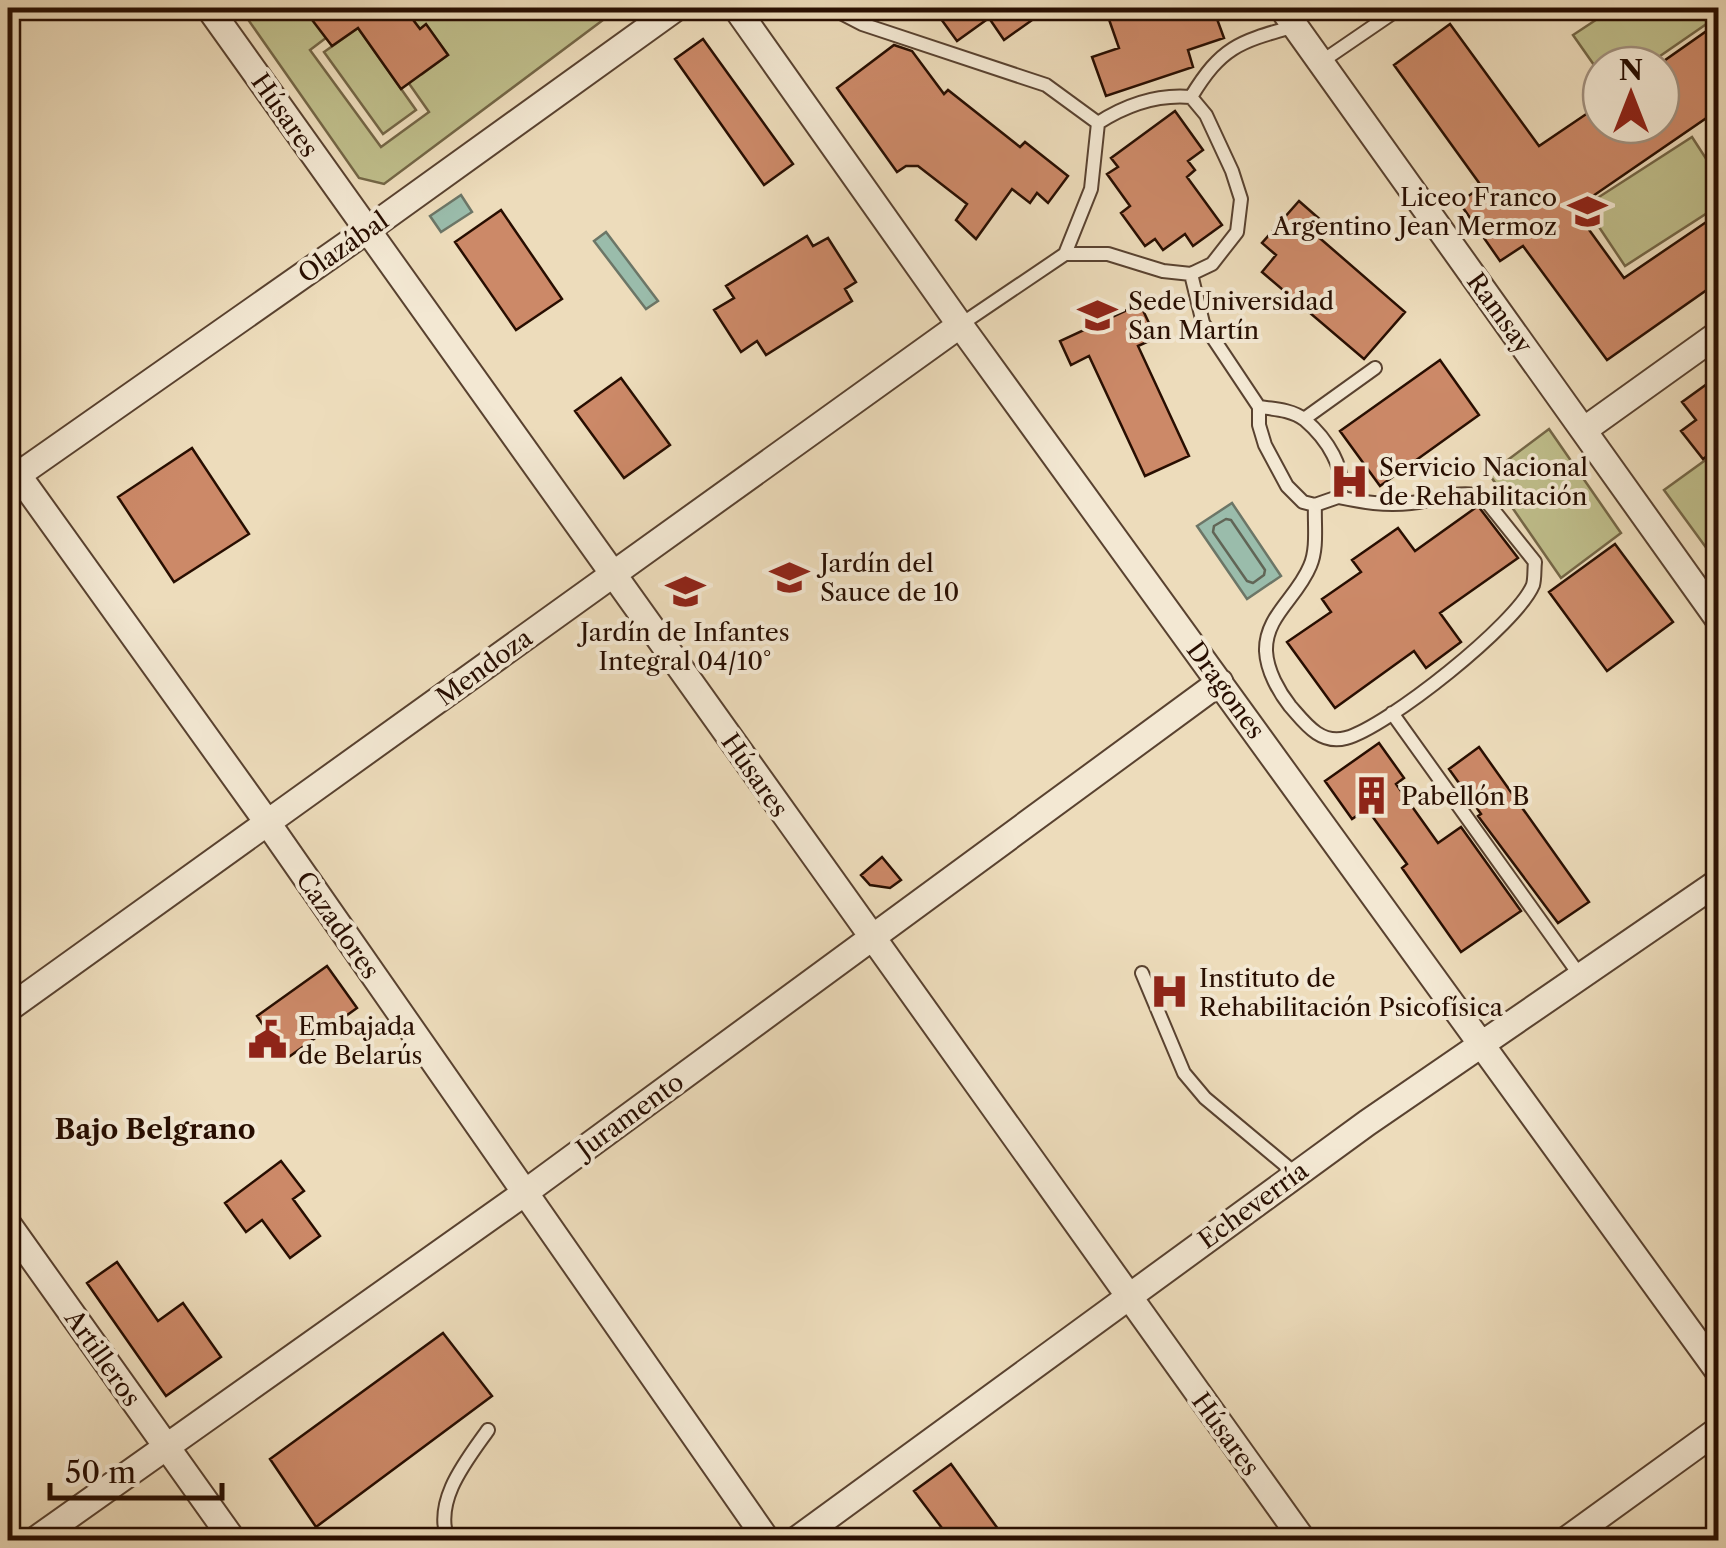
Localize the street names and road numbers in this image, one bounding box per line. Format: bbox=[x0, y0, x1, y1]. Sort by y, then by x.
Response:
street label: Húsares bbox=[245, 67, 325, 163]
street label: Olazábal bbox=[292, 205, 394, 290]
street label: Ramsay bbox=[1460, 267, 1540, 361]
street label: Mendoza bbox=[430, 622, 539, 713]
street label: Dragones bbox=[1180, 636, 1271, 745]
street label: Húsares bbox=[715, 727, 795, 823]
street label: Cazadores bbox=[289, 866, 386, 985]
street label: Juramento bbox=[568, 1066, 690, 1167]
street label: Echeverría bbox=[1192, 1155, 1315, 1256]
street label: Artilleros bbox=[58, 1303, 147, 1413]
street label: Húsares bbox=[1185, 1387, 1266, 1482]

